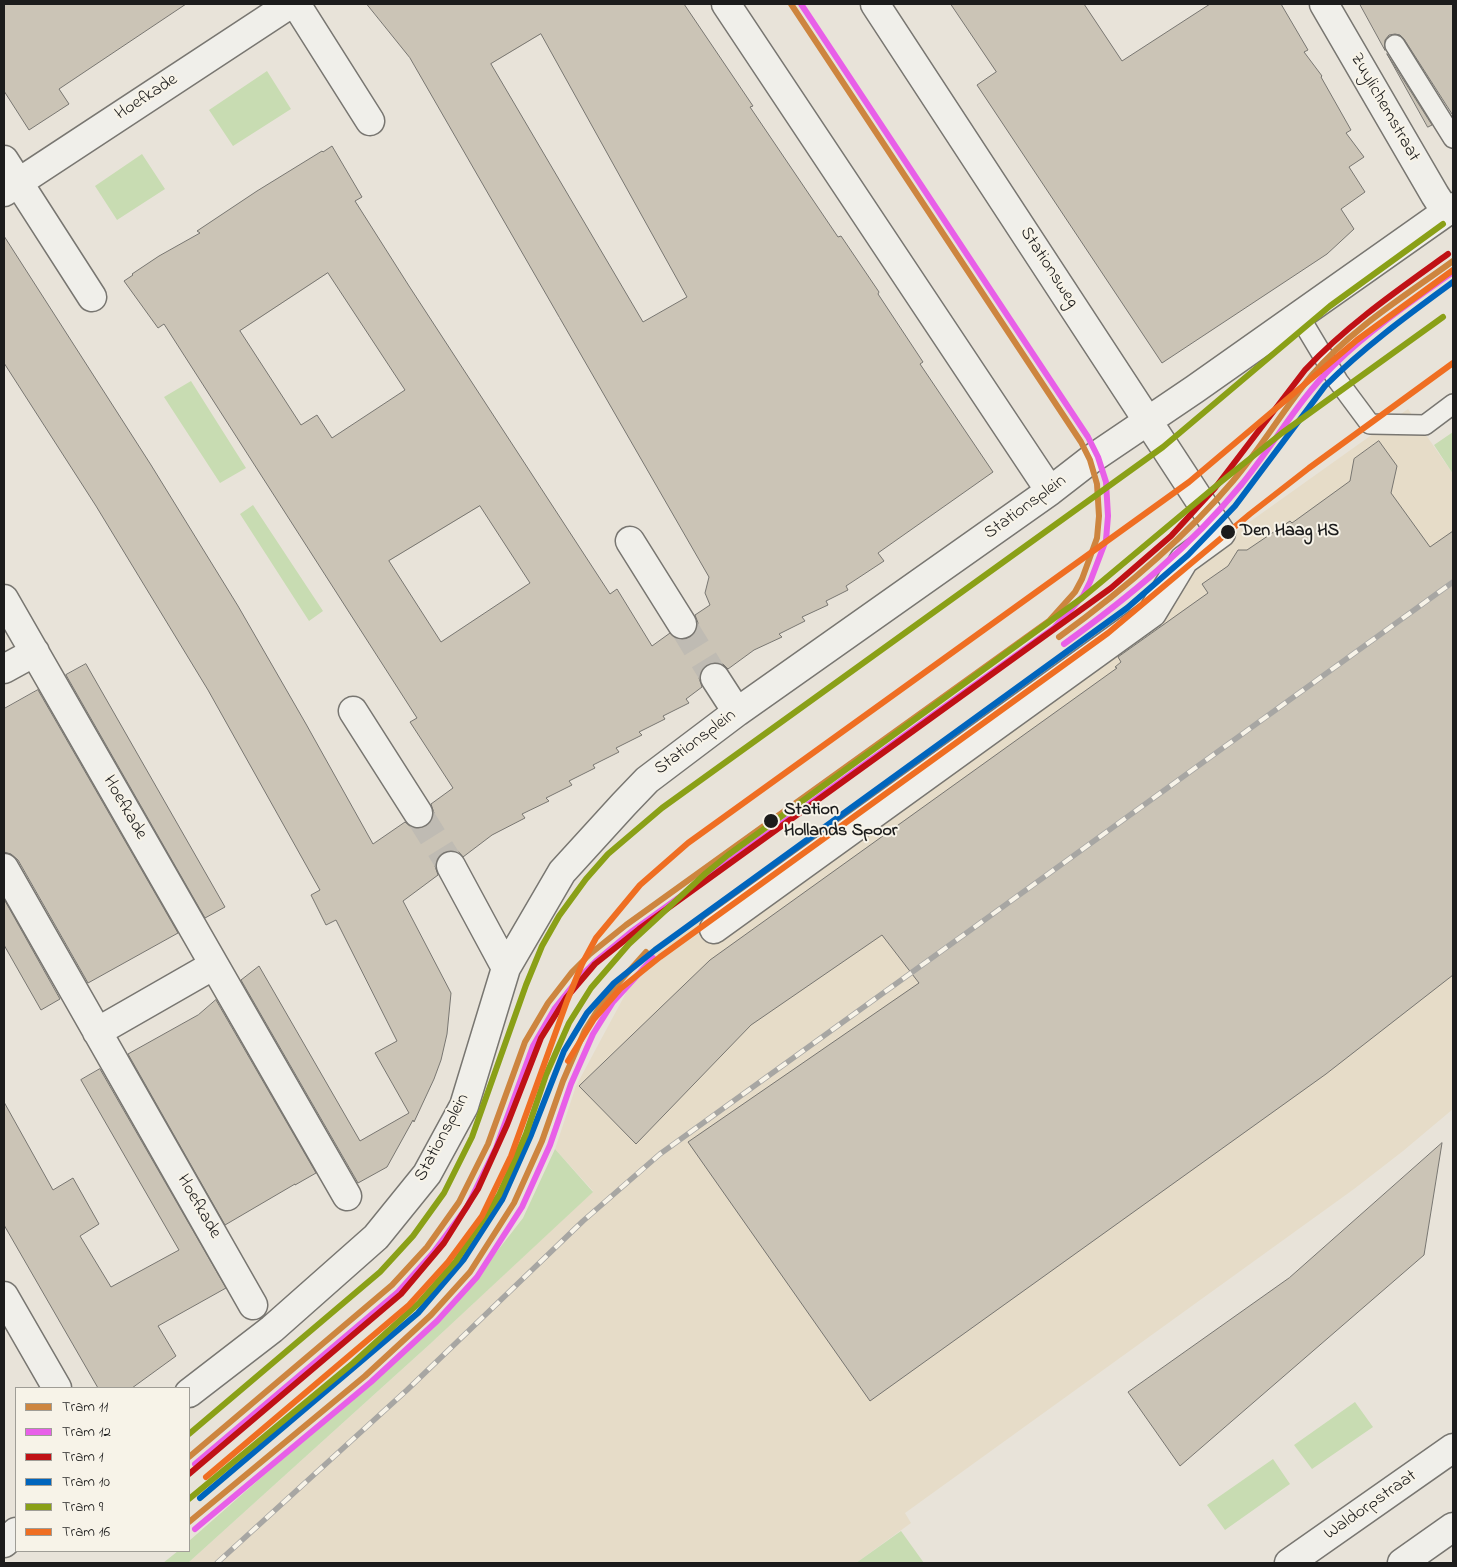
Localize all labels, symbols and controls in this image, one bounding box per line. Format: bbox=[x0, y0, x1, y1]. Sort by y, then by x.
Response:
street label: Zuylichemstraat bbox=[1344, 50, 1424, 166]
street label: Hoefkade bbox=[112, 70, 182, 126]
street label: Stationsweg bbox=[1014, 224, 1082, 312]
street label: Stationsplein bbox=[981, 471, 1071, 545]
place label: Den Haag HS bbox=[1240, 521, 1339, 543]
marker: Den Haag HS bbox=[1219, 523, 1237, 541]
street label: Stationsplein bbox=[651, 705, 741, 781]
street label: Hoefkade bbox=[97, 772, 151, 844]
place label: Station Hollands Spoor bbox=[784, 800, 897, 842]
marker: Station Hollands Spoor bbox=[762, 812, 780, 830]
street label: Stationsplein bbox=[411, 1090, 475, 1186]
street label: Hoefkade bbox=[171, 1171, 225, 1243]
legend bbox=[15, 1387, 190, 1552]
text: Tram 11 bbox=[62, 1396, 108, 1418]
text: Tram 12 bbox=[62, 1421, 111, 1443]
text: Tram 1 bbox=[62, 1446, 104, 1468]
street label: Waldorpstraat bbox=[1321, 1466, 1421, 1546]
text: Tram 10 bbox=[62, 1471, 110, 1493]
text: Tram 9 bbox=[62, 1496, 103, 1518]
text: Tram 16 bbox=[62, 1521, 110, 1543]

